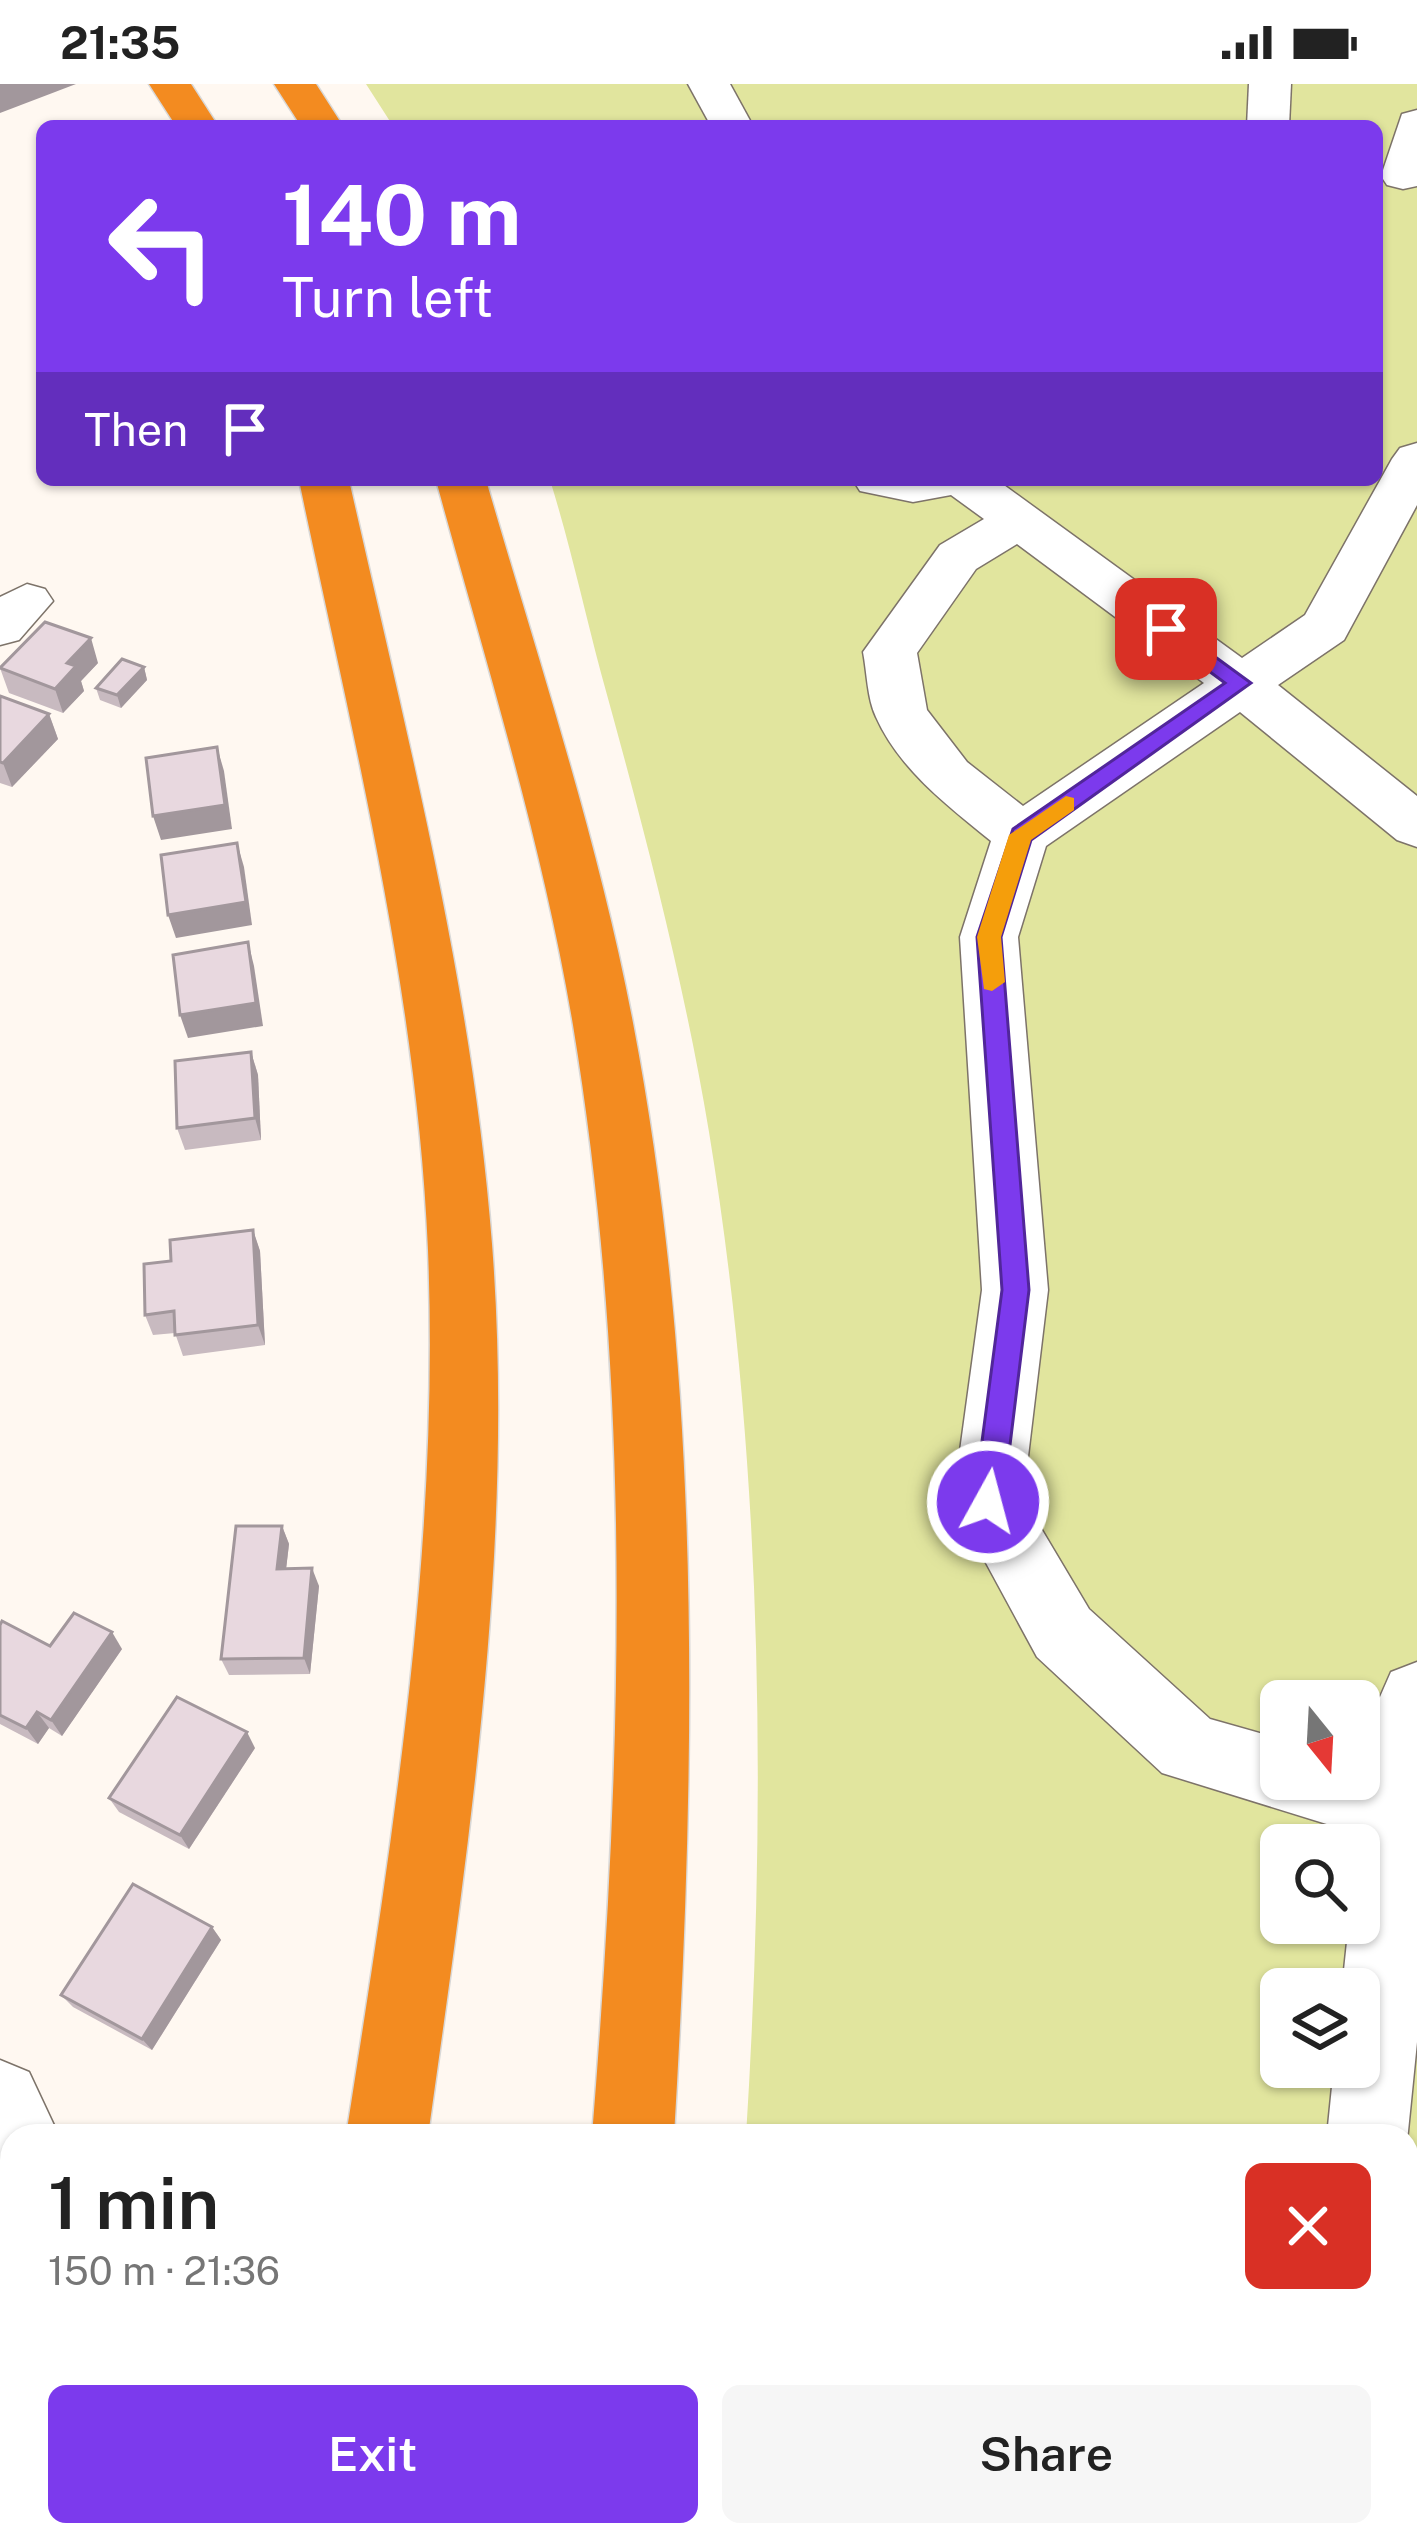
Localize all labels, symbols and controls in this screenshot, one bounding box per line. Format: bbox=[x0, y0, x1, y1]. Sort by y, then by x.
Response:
text: 21:35 bbox=[60, 16, 180, 69]
text: 140 m bbox=[282, 165, 521, 264]
icon: left bbox=[84, 168, 240, 324]
text: Turn left bbox=[282, 266, 493, 329]
icon: arrive bbox=[212, 396, 278, 462]
text: Then bbox=[84, 403, 188, 456]
pin bbox=[1115, 578, 1217, 680]
icon: arrive bbox=[1133, 596, 1199, 662]
position arrow bbox=[925, 1439, 1051, 1565]
north arrow bbox=[1260, 1680, 1380, 1800]
map controls bbox=[1260, 1680, 1380, 2088]
button: search bbox=[1260, 1824, 1380, 1944]
button: layers bbox=[1260, 1968, 1380, 2088]
text: 1 min bbox=[48, 2161, 219, 2245]
button: close bbox=[1245, 2163, 1371, 2289]
text: 150 m · 21:36 bbox=[48, 2248, 280, 2294]
button: Exit bbox=[48, 2385, 698, 2523]
button: Share bbox=[722, 2385, 1371, 2523]

